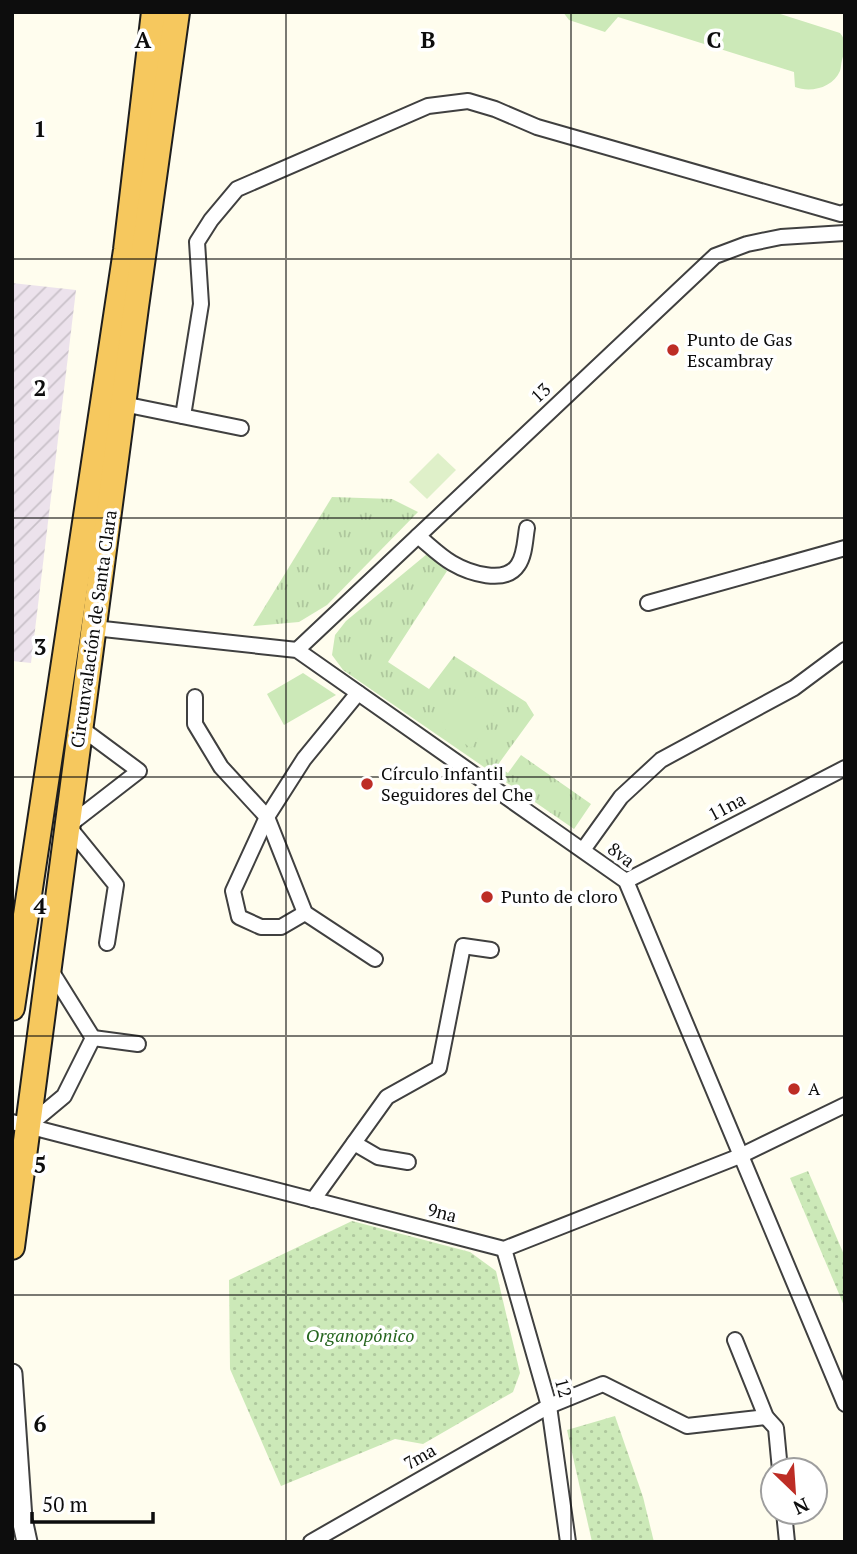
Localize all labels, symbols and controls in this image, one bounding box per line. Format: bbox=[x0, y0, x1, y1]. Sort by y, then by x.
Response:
text: A bbox=[135, 24, 152, 55]
text: B bbox=[421, 24, 436, 55]
text: C bbox=[707, 24, 722, 55]
text: 1 bbox=[34, 113, 47, 144]
place label: Punto de Gas Escambray bbox=[687, 327, 792, 372]
marker: Punto de Gas Escambray bbox=[665, 342, 681, 358]
text: 2 bbox=[34, 372, 47, 403]
street label: 13 bbox=[525, 377, 556, 408]
street label: Circunvalación de Santa Clara bbox=[64, 508, 122, 749]
text: 3 bbox=[34, 631, 47, 662]
place label: Círculo Infantil Seguidores del Che bbox=[381, 761, 533, 806]
marker: Círculo Infantil Seguidores del Che bbox=[359, 776, 375, 792]
street label: 11na bbox=[704, 786, 749, 826]
street label: 8va bbox=[603, 836, 640, 872]
place label: Punto de cloro bbox=[501, 884, 618, 908]
marker: Punto de cloro bbox=[479, 889, 495, 905]
text: 4 bbox=[34, 890, 47, 921]
place label: A bbox=[808, 1076, 821, 1100]
marker: A bbox=[786, 1081, 802, 1097]
text: 5 bbox=[34, 1149, 47, 1180]
street label: 9na bbox=[425, 1197, 459, 1227]
park label: Organopónico bbox=[306, 1323, 414, 1347]
street label: 12 bbox=[550, 1375, 578, 1400]
text: 6 bbox=[34, 1408, 47, 1439]
street label: 7ma bbox=[399, 1437, 440, 1475]
north arrow bbox=[759, 1456, 829, 1526]
scale bar bbox=[32, 1480, 152, 1524]
text: 50 m bbox=[42, 1490, 88, 1518]
text: N bbox=[789, 1492, 813, 1521]

